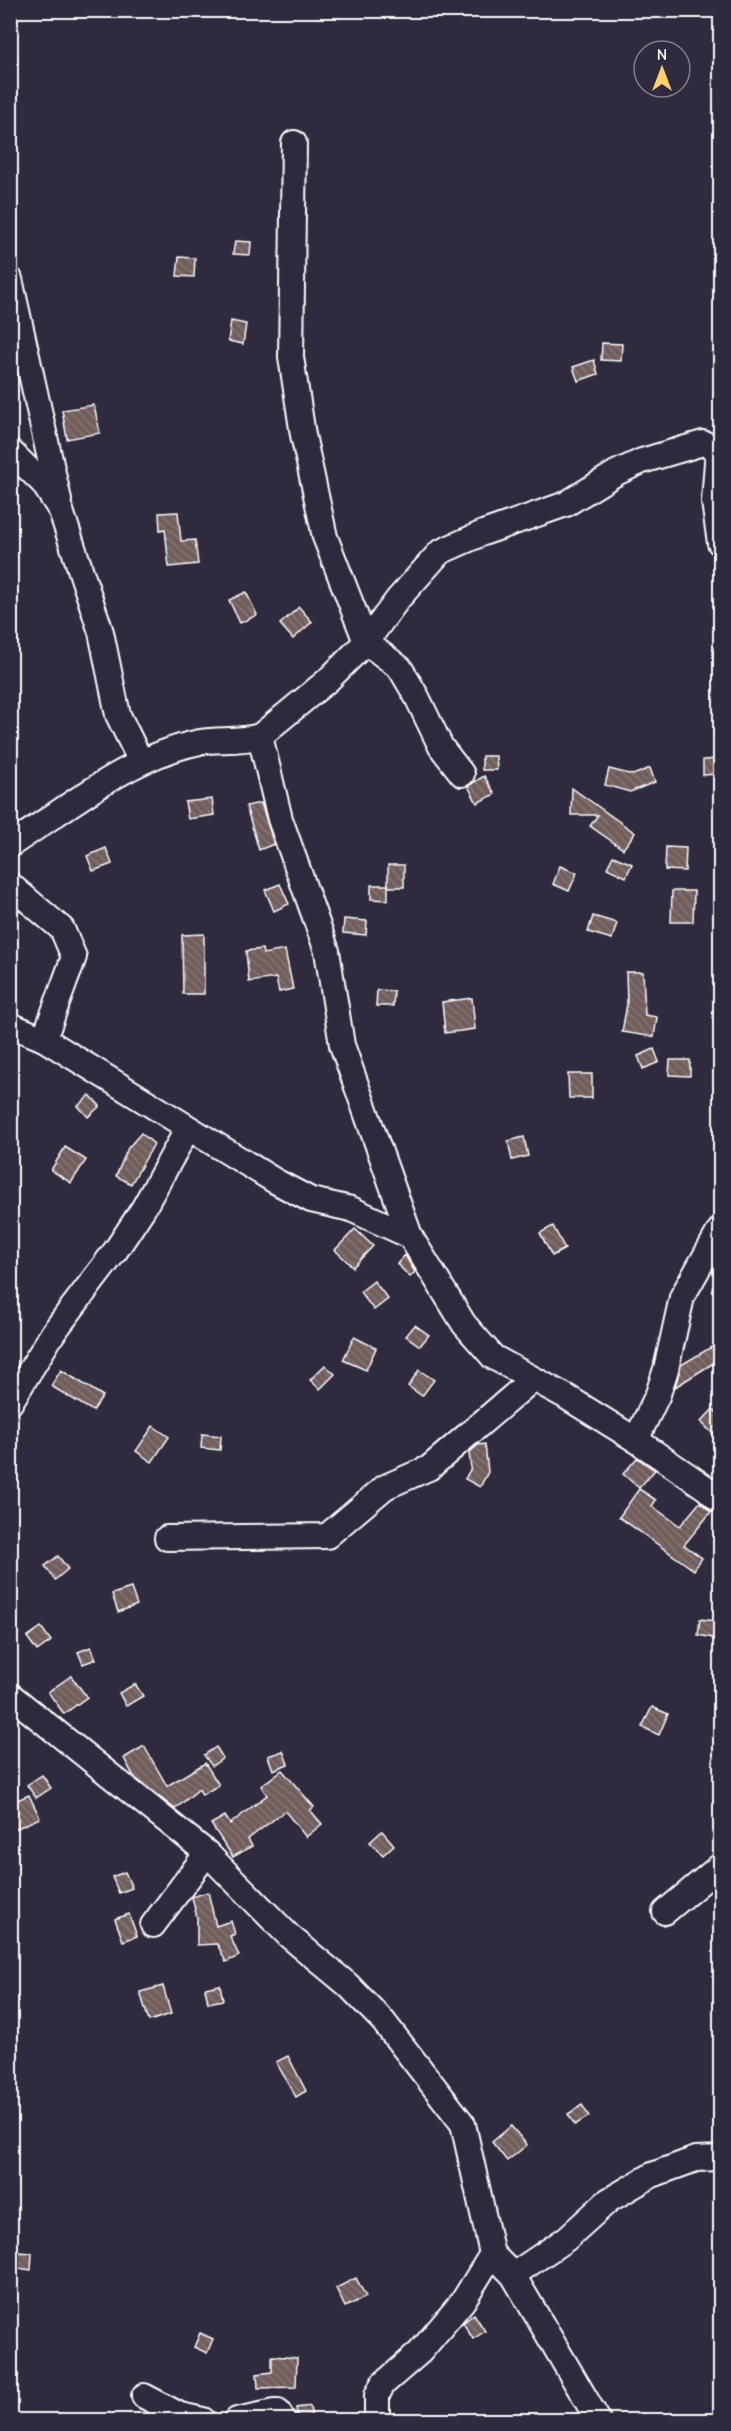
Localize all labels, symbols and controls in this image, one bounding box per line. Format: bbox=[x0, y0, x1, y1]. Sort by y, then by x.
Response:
north arrow bbox=[632, 39, 692, 99]
text: N bbox=[657, 46, 667, 64]

